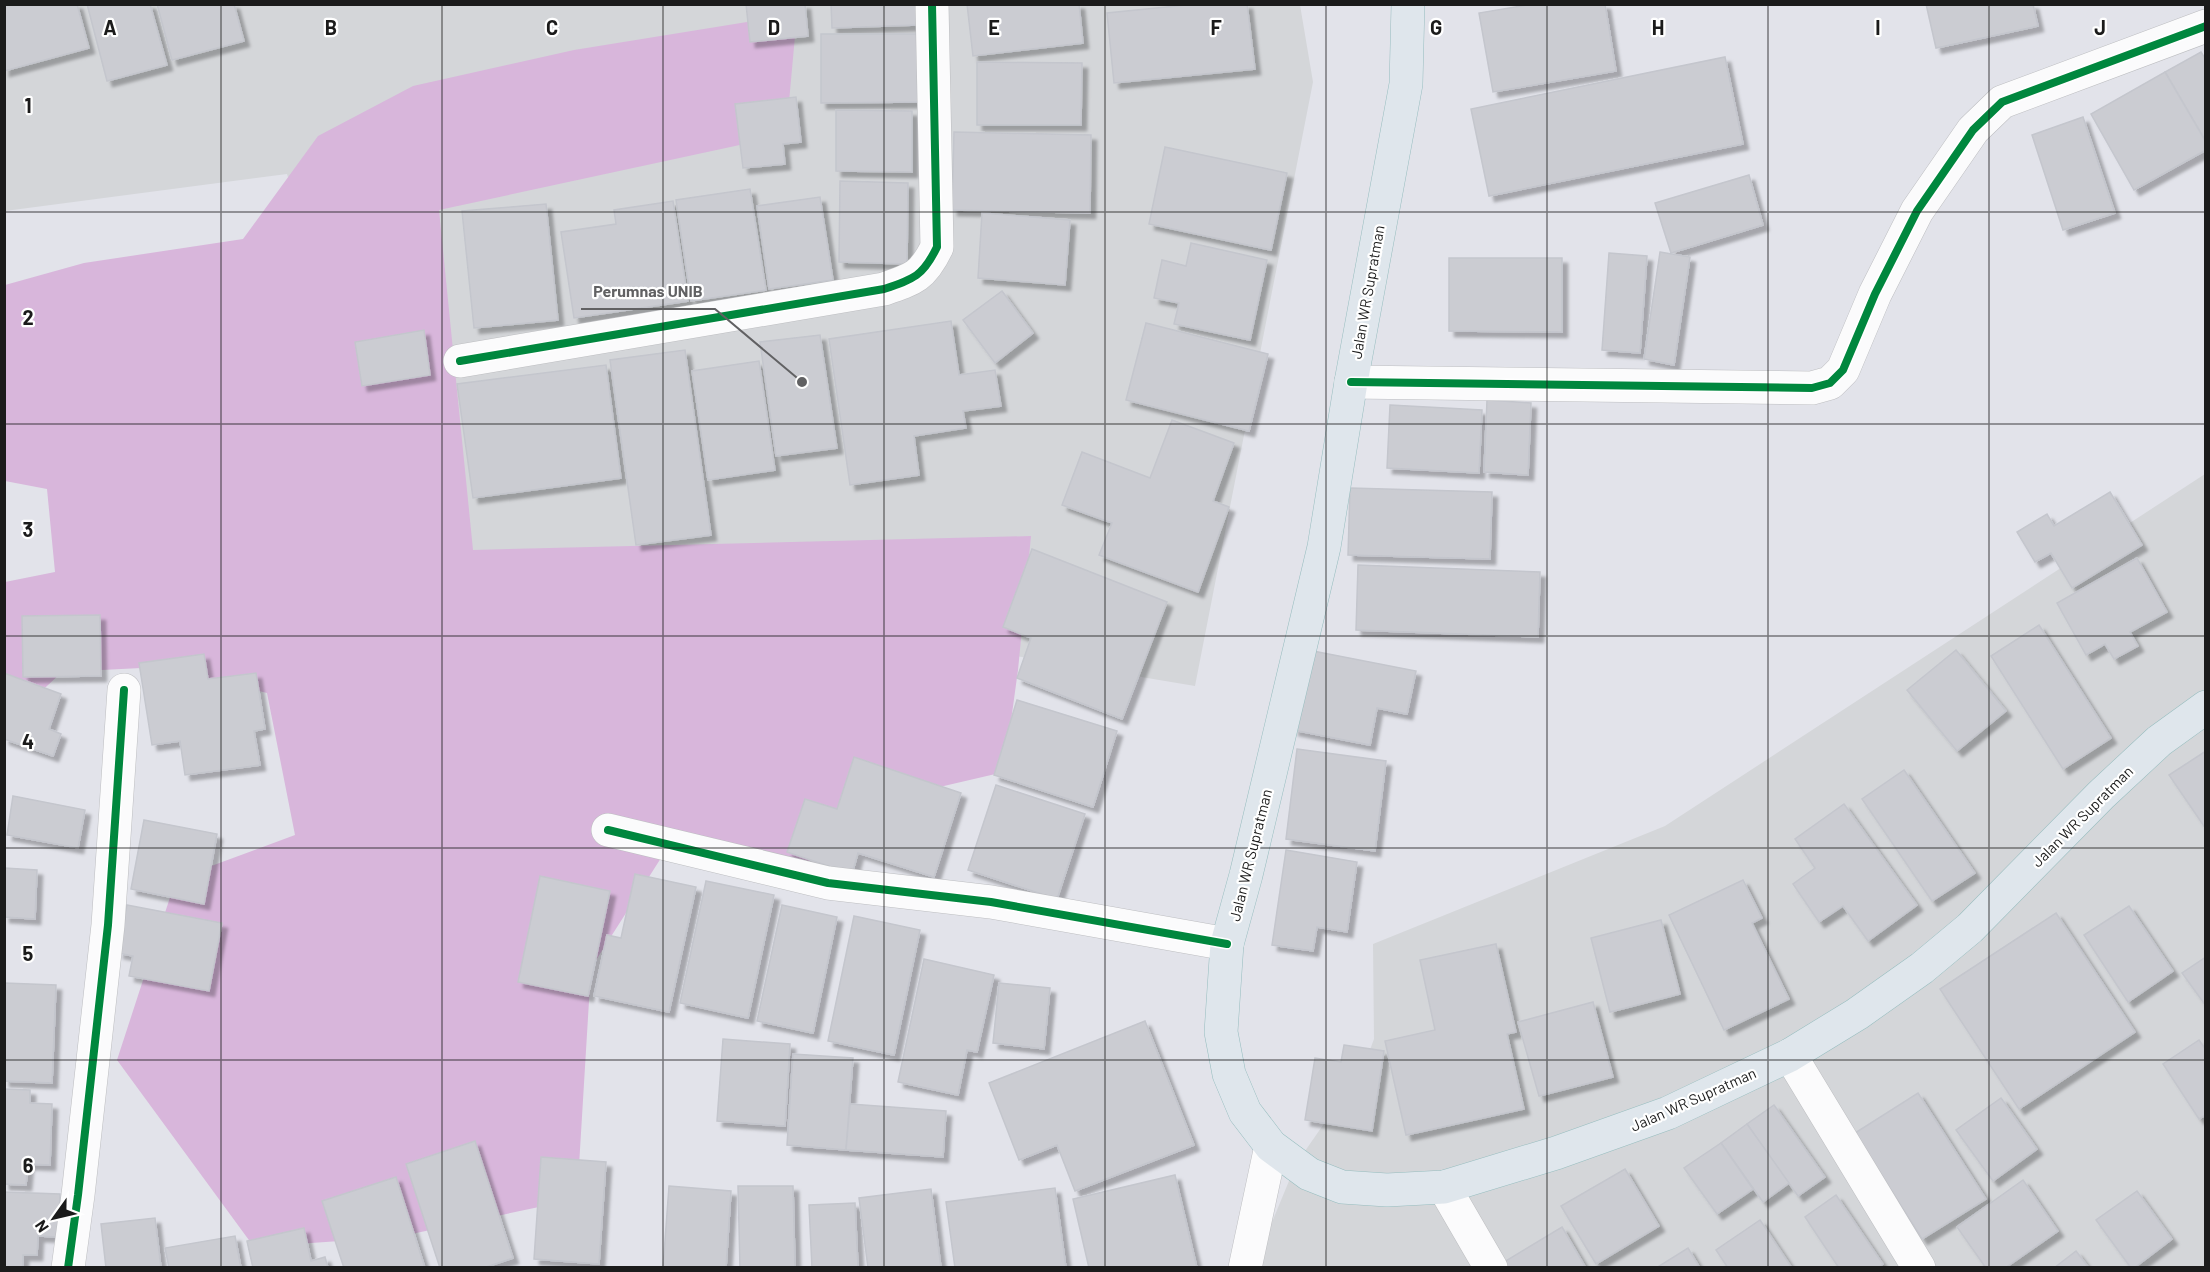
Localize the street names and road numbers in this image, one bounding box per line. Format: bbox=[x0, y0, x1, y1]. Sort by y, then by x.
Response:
street label: Jalan WR Supratman bbox=[1346, 224, 1388, 360]
street label: Jalan WR Supratman bbox=[2028, 762, 2136, 870]
street label: Jalan WR Supratman bbox=[1225, 787, 1275, 923]
street label: Jalan WR Supratman bbox=[1627, 1063, 1759, 1135]

